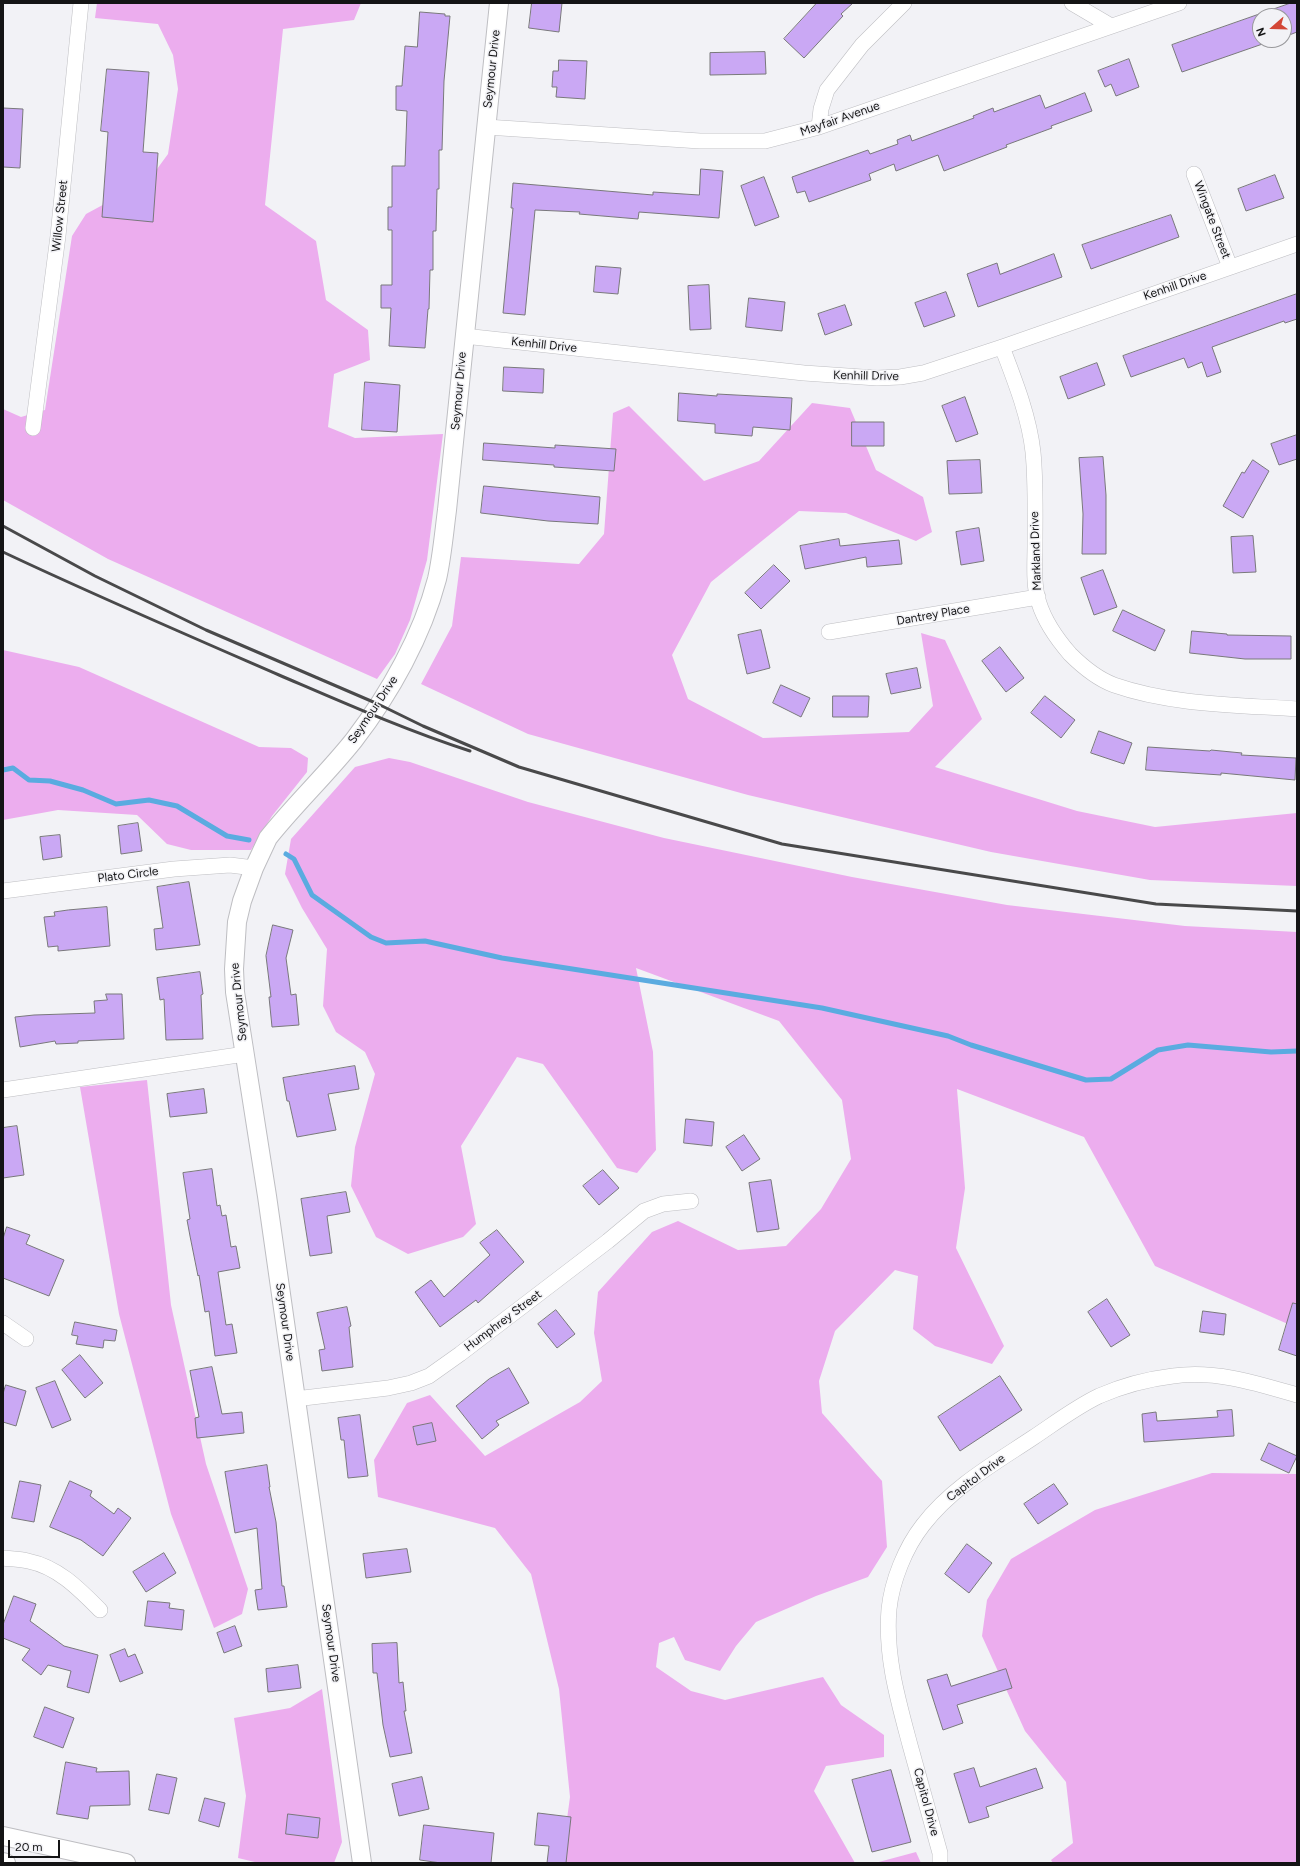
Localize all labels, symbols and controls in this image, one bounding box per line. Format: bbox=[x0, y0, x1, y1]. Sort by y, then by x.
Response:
north arrow bbox=[1252, 8, 1292, 48]
text: N bbox=[1254, 26, 1269, 38]
street label: Seymour Drive bbox=[481, 29, 503, 109]
street label: Mayfair Avenue bbox=[798, 99, 882, 139]
street label: Willow Street bbox=[49, 179, 71, 253]
street label: Wingate Street bbox=[1191, 179, 1233, 261]
street label: Kenhill Drive bbox=[1141, 268, 1209, 304]
street label: Kenhill Drive bbox=[510, 334, 578, 356]
street label: Seymour Drive bbox=[448, 351, 470, 431]
street label: Kenhill Drive bbox=[833, 368, 899, 384]
street label: Markland Drive bbox=[1027, 511, 1045, 591]
street label: Dantrey Place bbox=[895, 601, 971, 629]
street label: Seymour Drive bbox=[345, 673, 401, 747]
street label: Plato Circle bbox=[97, 864, 159, 886]
street label: Seymour Drive bbox=[228, 962, 250, 1042]
street label: Seymour Drive bbox=[272, 1282, 298, 1362]
street label: Humphrey Street bbox=[462, 1287, 544, 1355]
street label: Capitol Drive bbox=[944, 1451, 1008, 1505]
street label: Seymour Drive bbox=[318, 1603, 344, 1683]
street label: Capitol Drive bbox=[910, 1767, 942, 1837]
scale bar bbox=[10, 1832, 62, 1858]
text: 20 m bbox=[15, 1840, 43, 1854]

